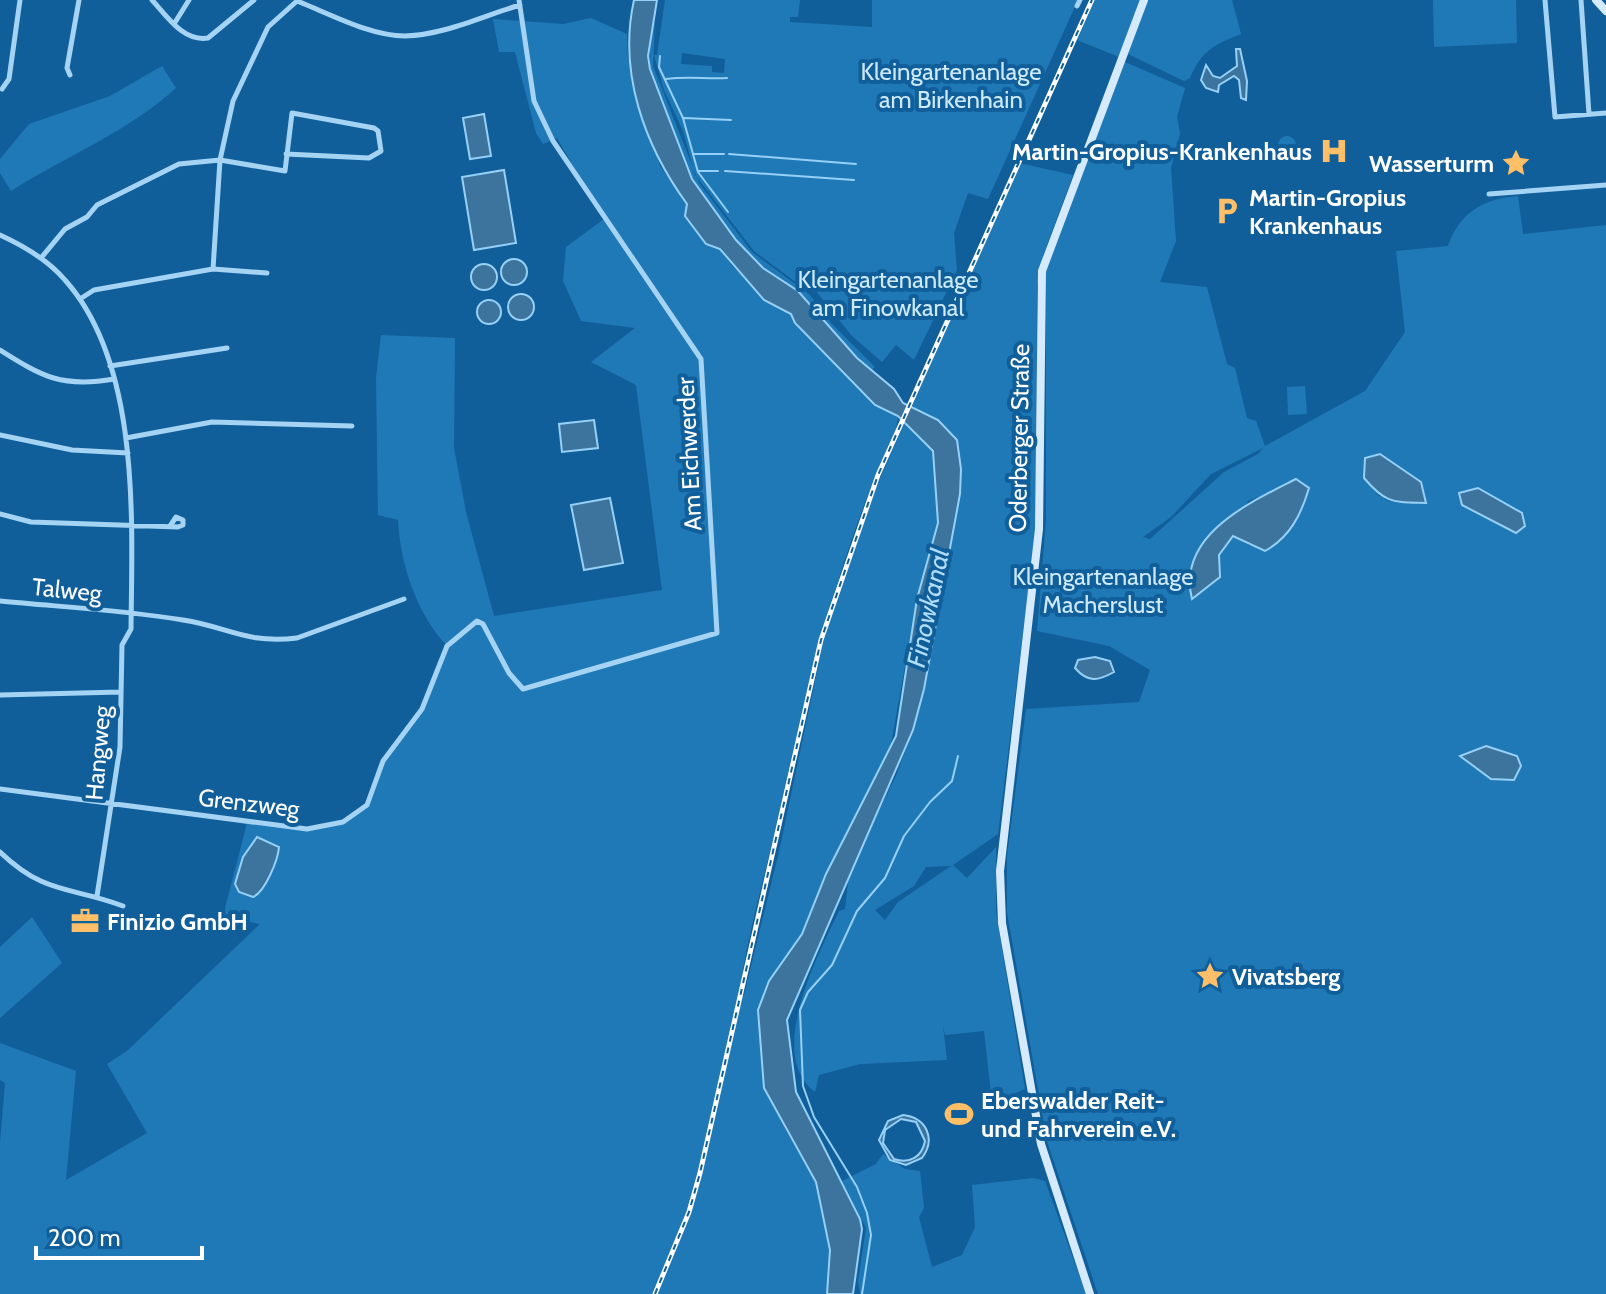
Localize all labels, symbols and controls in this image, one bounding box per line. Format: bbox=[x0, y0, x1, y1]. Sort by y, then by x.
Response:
park label: Kleingartenanlage am Birkenhain bbox=[860, 57, 1042, 114]
hospital icon: Martin-Gropius-Krankenhaus bbox=[1319, 136, 1349, 166]
place label: Martin-Gropius-Krankenhaus bbox=[1012, 137, 1312, 166]
place icon: Wasserturm bbox=[1501, 148, 1531, 178]
place label: Wasserturm bbox=[1369, 149, 1494, 178]
place label: Martin-Gropius Krankenhaus bbox=[1249, 183, 1406, 240]
parking icon: Martin-Gropius Krankenhaus bbox=[1212, 196, 1242, 226]
park label: Kleingartenanlage am Finowkanal bbox=[797, 265, 979, 322]
street label: Oderberger Straße bbox=[1003, 344, 1035, 532]
street label: Am Eichwerder bbox=[670, 376, 708, 532]
water label: Finowkanal bbox=[900, 546, 956, 670]
park label: Kleingartenanlage Macherslust bbox=[1012, 562, 1194, 619]
street label: Talweg bbox=[31, 572, 104, 608]
street label: Hangweg bbox=[79, 703, 117, 802]
street label: Grenzweg bbox=[197, 782, 302, 824]
office icon: Finizio GmbH bbox=[70, 906, 100, 936]
place label: Finizio GmbH bbox=[107, 907, 248, 936]
place icon: Vivatsberg bbox=[1195, 961, 1225, 991]
place label: Vivatsberg bbox=[1232, 962, 1340, 991]
place label: Eberswalder Reit- und Fahrverein e.V. bbox=[981, 1086, 1176, 1143]
sports icon: Eberswalder Reit- und Fahrverein e.V. bbox=[944, 1099, 974, 1129]
scale bar bbox=[36, 1210, 202, 1260]
text: 200 m bbox=[48, 1223, 121, 1252]

